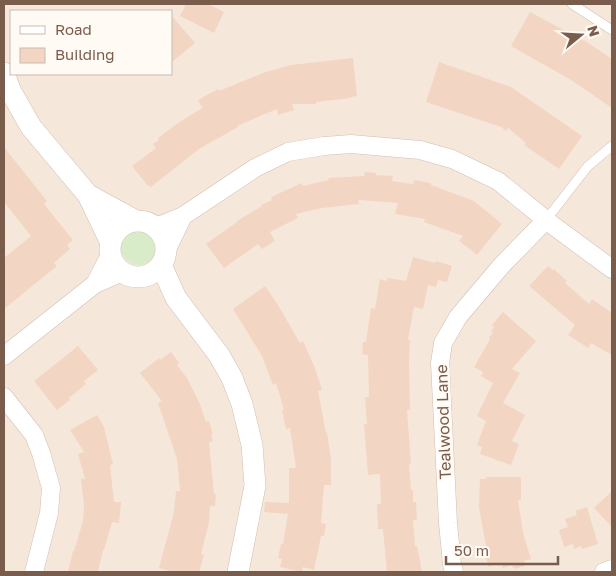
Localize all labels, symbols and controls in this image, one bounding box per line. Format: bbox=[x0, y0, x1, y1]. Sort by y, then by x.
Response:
legend bbox=[10, 10, 172, 75]
north arrow bbox=[556, 10, 606, 60]
text: Road bbox=[55, 20, 92, 38]
text: N bbox=[584, 23, 604, 39]
text: Building bbox=[55, 45, 115, 63]
street label: Tealwood Lane bbox=[431, 364, 455, 480]
scale bar bbox=[446, 534, 558, 566]
text: 50 m bbox=[454, 541, 489, 559]

